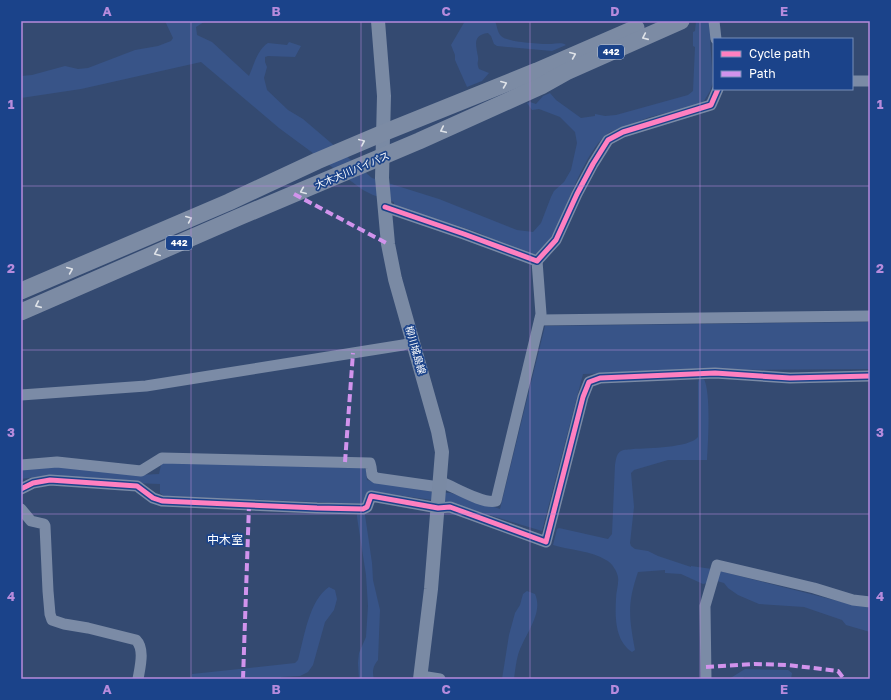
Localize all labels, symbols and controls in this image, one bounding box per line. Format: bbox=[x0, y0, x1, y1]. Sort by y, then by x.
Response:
text: A bbox=[102, 3, 112, 19]
text: B bbox=[271, 3, 281, 19]
text: C bbox=[441, 3, 451, 19]
text: D bbox=[610, 3, 620, 19]
text: E bbox=[780, 3, 788, 19]
one-way arrow bbox=[642, 32, 650, 40]
legend bbox=[713, 38, 853, 90]
road number: 442 bbox=[598, 45, 624, 59]
text: Cycle path bbox=[749, 46, 810, 61]
one-way arrow bbox=[568, 52, 576, 60]
text: Path bbox=[749, 66, 776, 81]
one-way arrow bbox=[500, 80, 507, 88]
text: 1 bbox=[8, 96, 15, 112]
text: 1 bbox=[877, 96, 884, 112]
one-way arrow bbox=[439, 125, 447, 133]
one-way arrow bbox=[358, 139, 366, 147]
street label: 大木大川バイパス bbox=[313, 149, 391, 191]
one-way arrow bbox=[299, 186, 307, 194]
one-way arrow bbox=[185, 216, 193, 224]
road number: 442 bbox=[166, 236, 192, 250]
one-way arrow bbox=[154, 248, 162, 256]
text: 2 bbox=[7, 260, 15, 276]
text: 2 bbox=[876, 260, 884, 276]
one-way arrow bbox=[65, 267, 73, 275]
one-way arrow bbox=[35, 300, 42, 308]
street label: 柳川城島線 bbox=[403, 324, 429, 376]
text: 3 bbox=[7, 424, 15, 440]
text: 3 bbox=[876, 424, 884, 440]
district label: 中木室 bbox=[207, 532, 243, 547]
text: 4 bbox=[7, 588, 15, 604]
text: 4 bbox=[876, 588, 884, 604]
text: A bbox=[102, 681, 112, 697]
text: B bbox=[271, 681, 281, 697]
text: C bbox=[441, 681, 451, 697]
text: D bbox=[610, 681, 620, 697]
text: E bbox=[780, 681, 788, 697]

